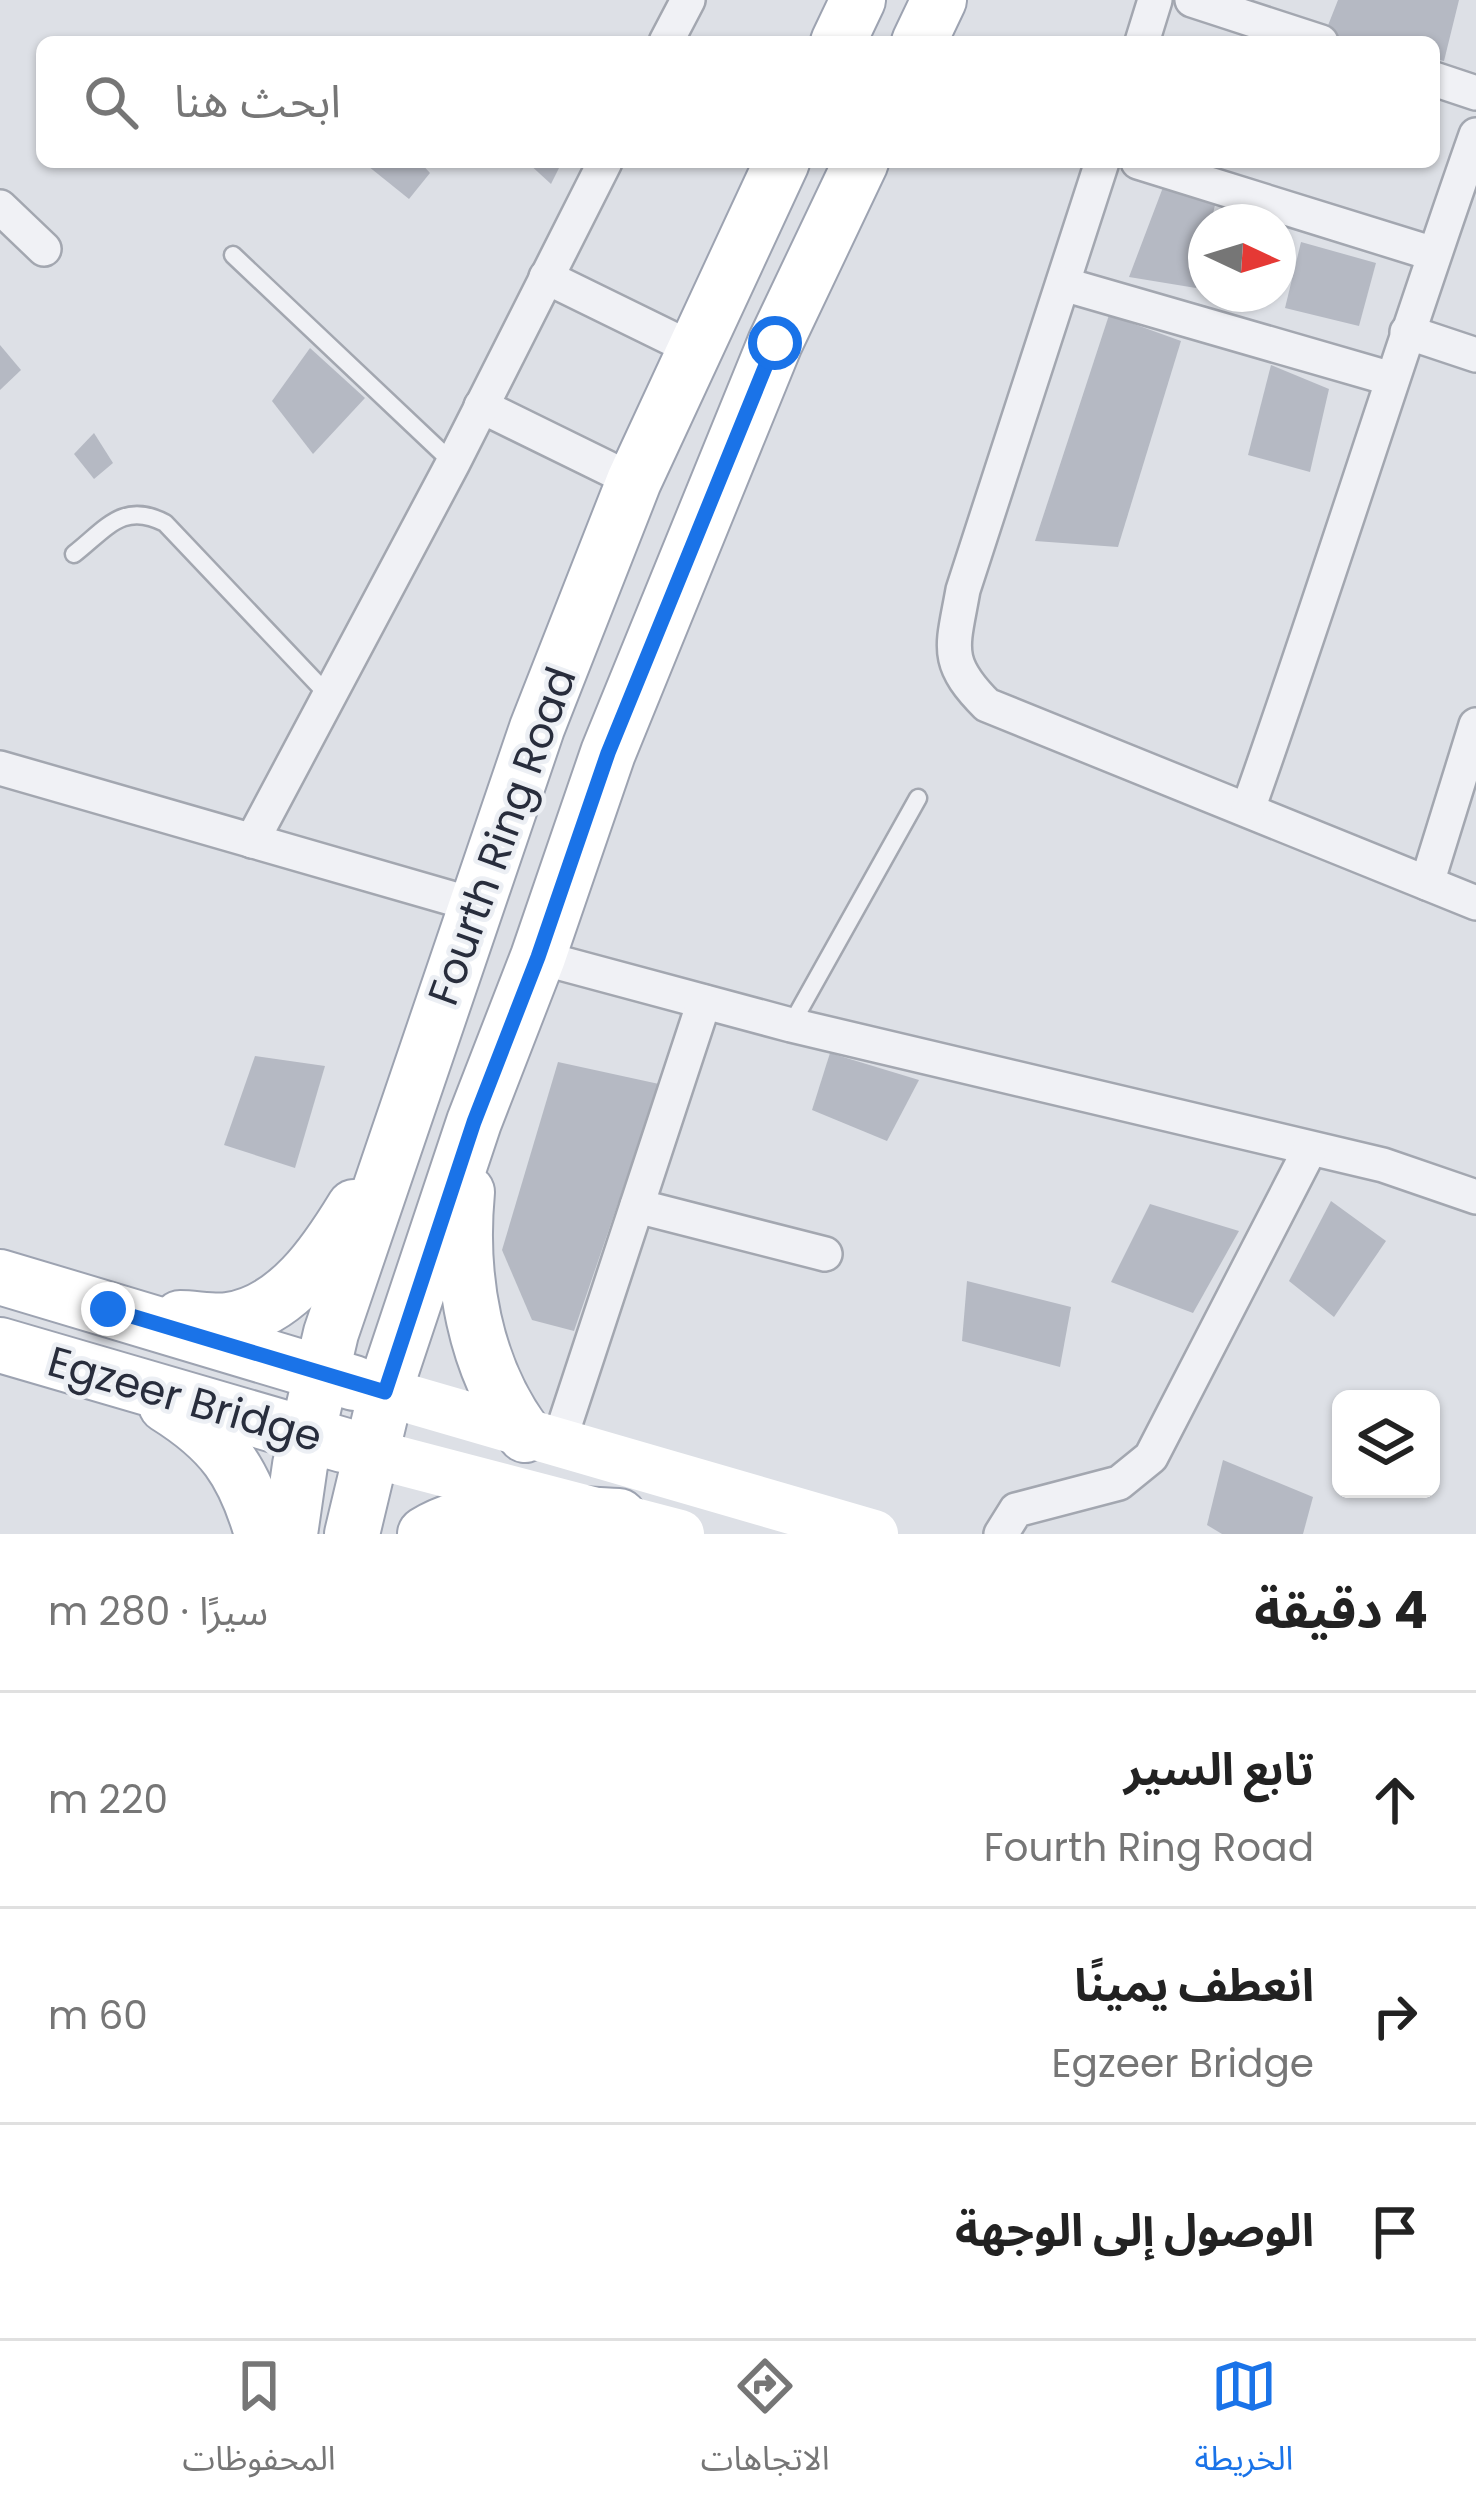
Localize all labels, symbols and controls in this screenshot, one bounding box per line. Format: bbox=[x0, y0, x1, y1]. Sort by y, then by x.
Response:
search box bbox=[36, 36, 1440, 168]
icon: search bbox=[78, 69, 144, 135]
text: ابحث هنا bbox=[174, 70, 341, 133]
north arrow bbox=[1188, 204, 1296, 312]
route start bbox=[748, 316, 802, 370]
street label: Fourth Ring Road bbox=[413, 659, 591, 1013]
route end bbox=[81, 1282, 135, 1336]
street label: Egzeer Bridge bbox=[41, 1332, 329, 1466]
map controls bbox=[1332, 1390, 1440, 1498]
button: layers bbox=[1332, 1390, 1440, 1498]
text: 4 دقيقة bbox=[1254, 1574, 1428, 1646]
text: سيرًا · 280 m bbox=[48, 1584, 268, 1639]
text: تابع السير bbox=[1124, 1738, 1314, 1801]
icon: ahead bbox=[1362, 1767, 1428, 1833]
text: 220 m bbox=[48, 1772, 168, 1827]
text: Fourth Ring Road bbox=[984, 1820, 1314, 1875]
text: انعطف يمينًا bbox=[1074, 1954, 1314, 2017]
icon: right bbox=[1362, 1983, 1428, 2049]
text: 60 m bbox=[48, 1988, 148, 2043]
text: Egzeer Bridge bbox=[1052, 2036, 1314, 2091]
text: الوصول إلى الوجهة bbox=[955, 2199, 1314, 2262]
icon: arrive bbox=[1362, 2199, 1428, 2265]
tab: المحفوظات bbox=[183, 2353, 336, 2494]
tab: الاتجاهات bbox=[701, 2353, 830, 2494]
tab: الخريطة bbox=[1195, 2353, 1293, 2494]

